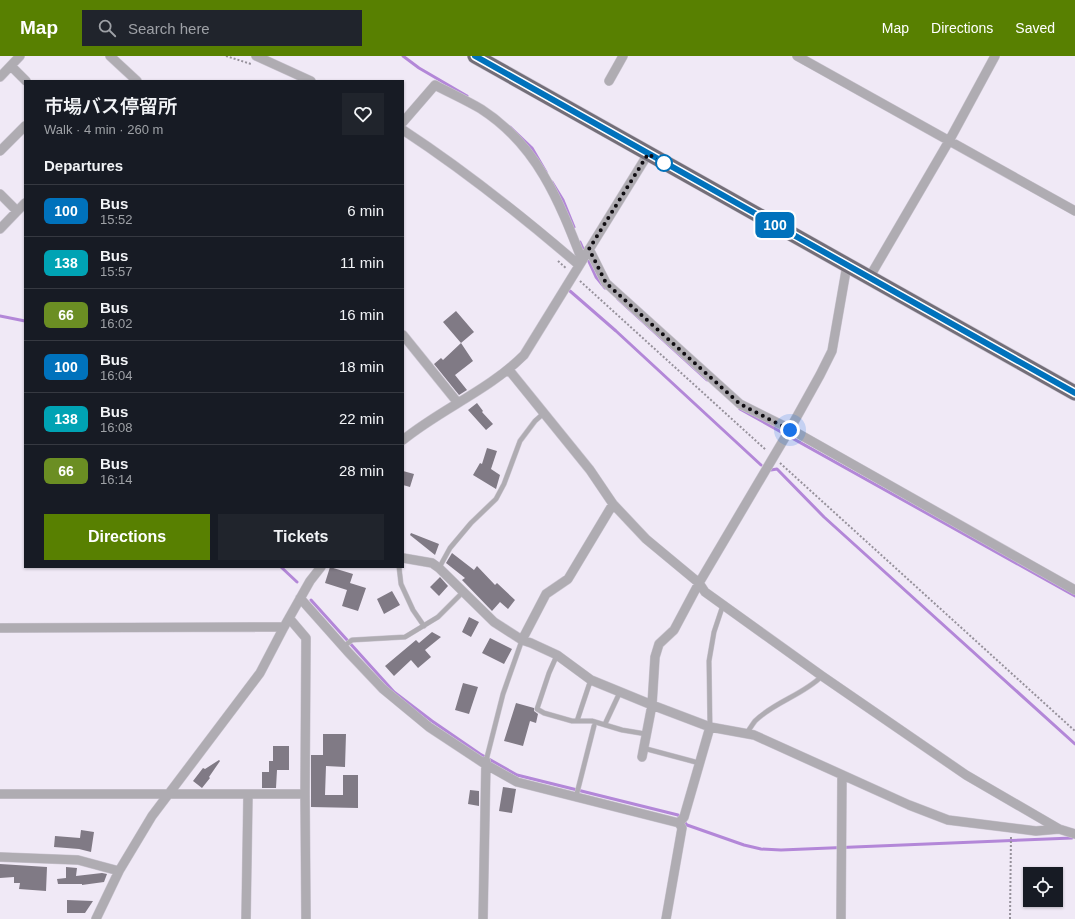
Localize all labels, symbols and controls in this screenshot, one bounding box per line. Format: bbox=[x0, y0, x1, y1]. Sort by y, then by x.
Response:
search box bbox=[82, 10, 362, 46]
text: Map bbox=[20, 17, 58, 38]
icon: search bbox=[96, 17, 118, 39]
text: Search here bbox=[128, 20, 210, 37]
text: Map bbox=[882, 20, 909, 36]
text: Directions bbox=[931, 20, 993, 36]
text: Saved bbox=[1015, 20, 1055, 36]
button: heart bbox=[342, 93, 384, 135]
text: 市場バス停留所 bbox=[44, 96, 177, 117]
text: Walk · 4 min · 260 m bbox=[44, 122, 163, 137]
unlabelled marker bbox=[655, 154, 673, 172]
text: Departures bbox=[44, 157, 123, 174]
text: Bus bbox=[100, 195, 128, 212]
text: 6 min bbox=[347, 202, 384, 219]
text: 100 bbox=[54, 203, 78, 219]
text: 15:52 bbox=[100, 212, 133, 227]
line badge: 100 bbox=[752, 212, 798, 238]
text: 100 bbox=[763, 217, 787, 233]
text: Bus bbox=[100, 247, 128, 264]
text: 11 min bbox=[340, 254, 384, 271]
text: 138 bbox=[54, 255, 78, 271]
text: 15:57 bbox=[100, 264, 133, 279]
text: Bus bbox=[100, 299, 128, 316]
text: 16 min bbox=[339, 306, 384, 323]
text: 66 bbox=[58, 307, 74, 323]
text: 16:02 bbox=[100, 316, 133, 331]
text: Bus bbox=[100, 351, 128, 368]
text: 18 min bbox=[339, 358, 384, 375]
text: 100 bbox=[54, 359, 78, 375]
text: 16:04 bbox=[100, 368, 133, 383]
text: Bus bbox=[100, 403, 128, 420]
text: 22 min bbox=[339, 410, 384, 427]
text: 138 bbox=[54, 411, 78, 427]
text: 16:08 bbox=[100, 420, 133, 435]
your location bbox=[780, 420, 800, 440]
text: Bus bbox=[100, 455, 128, 472]
text: 28 min bbox=[339, 462, 384, 479]
text: 66 bbox=[58, 463, 74, 479]
text: 16:14 bbox=[100, 472, 133, 487]
button: Directions bbox=[44, 514, 210, 560]
button: Tickets bbox=[218, 514, 384, 560]
map controls bbox=[1023, 867, 1063, 907]
button: locate bbox=[1023, 867, 1063, 907]

